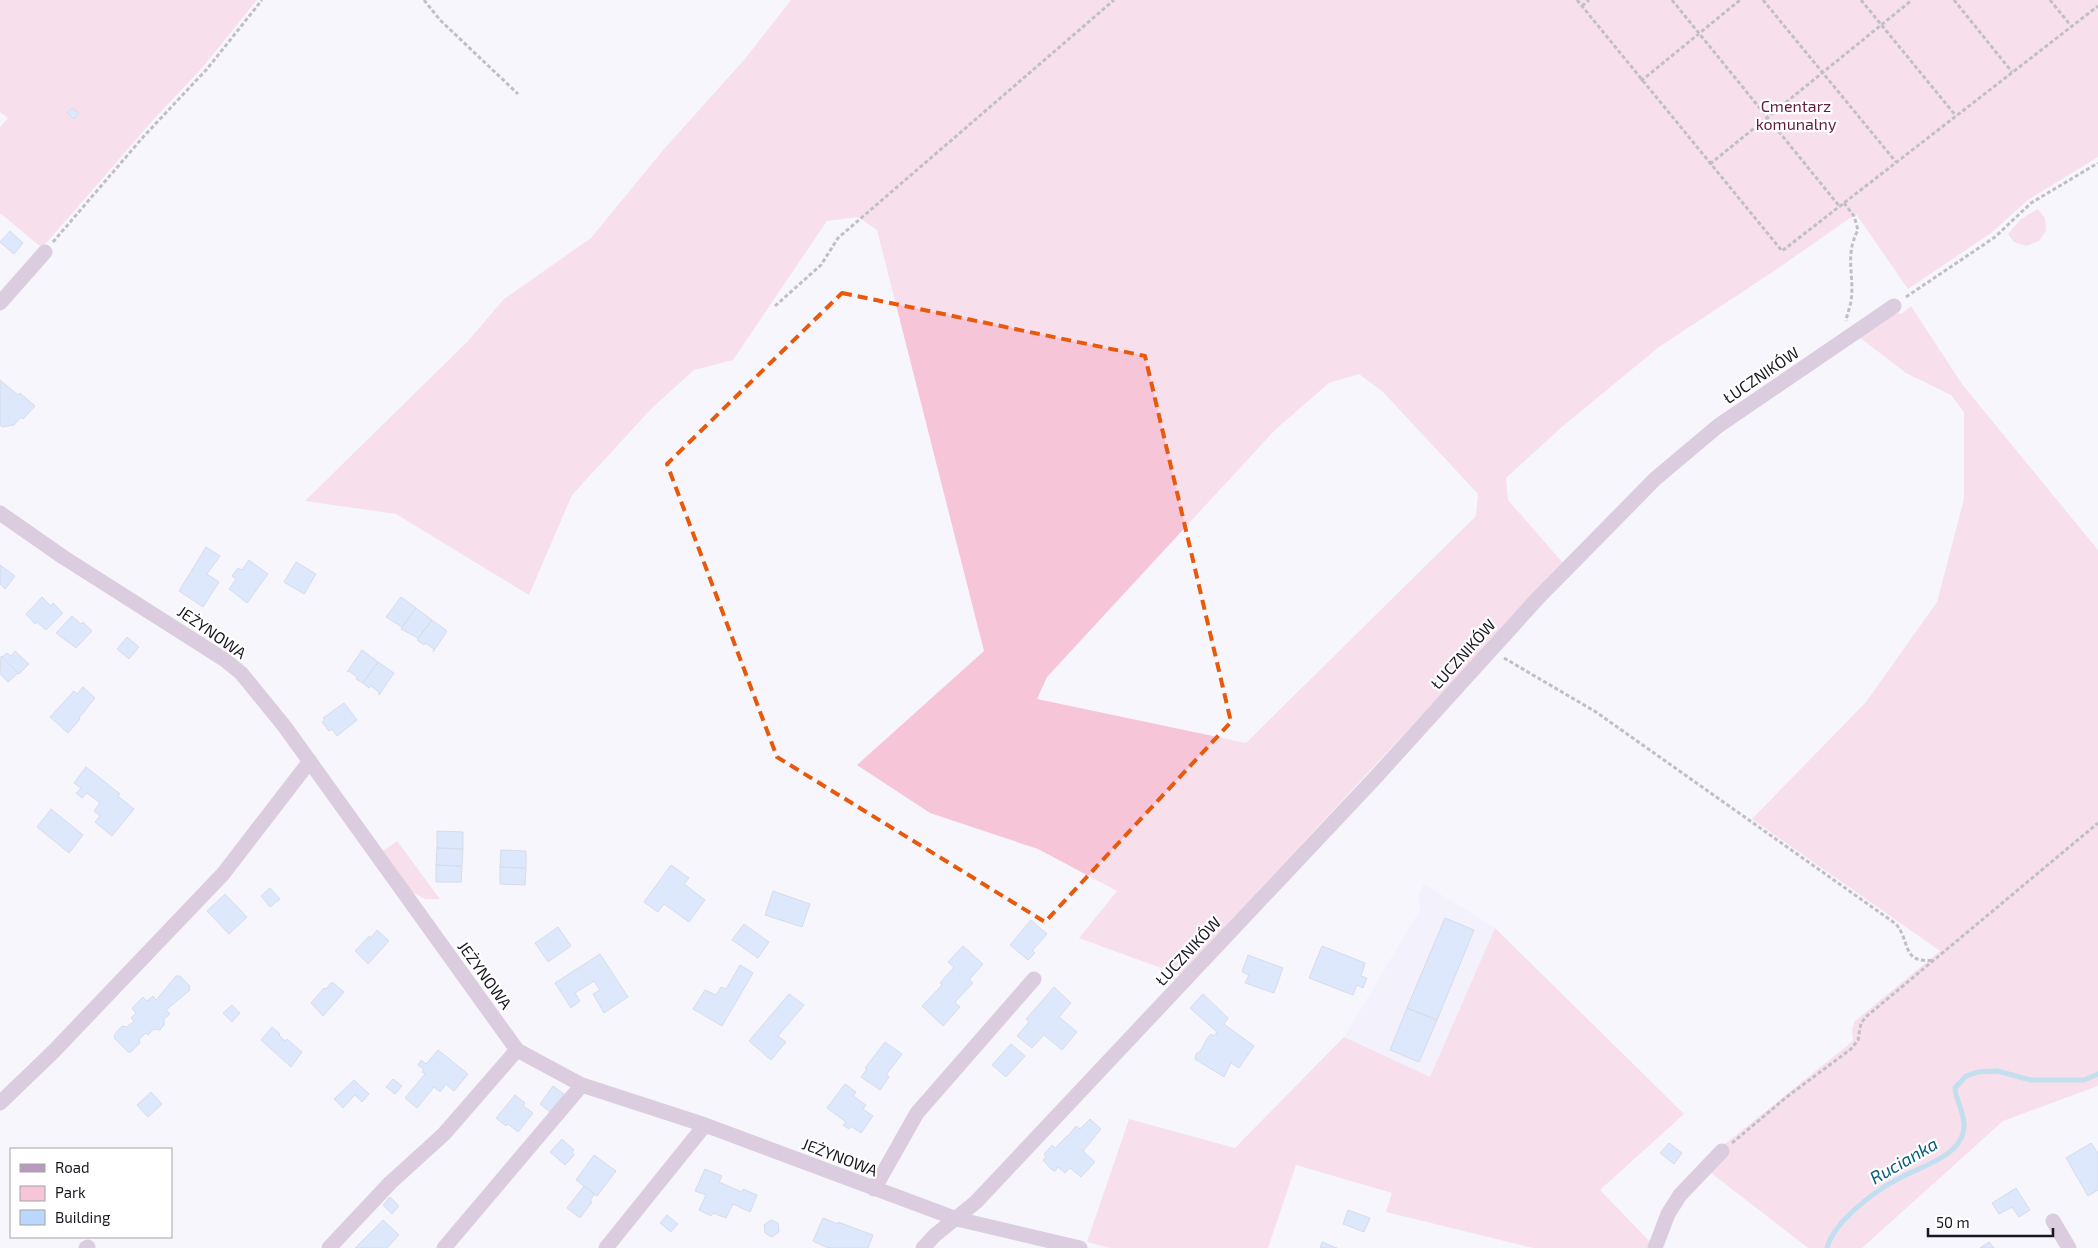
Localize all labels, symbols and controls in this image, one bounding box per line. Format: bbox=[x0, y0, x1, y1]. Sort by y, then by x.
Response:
park label: Cmentarz komunalny bbox=[1756, 96, 1837, 133]
street label: ŁUCZNIKÓW bbox=[1719, 342, 1802, 407]
street label: JEŻYNOWA bbox=[174, 601, 250, 662]
street label: ŁUCZNIKÓW bbox=[1426, 615, 1499, 692]
street label: ŁUCZNIKÓW bbox=[1151, 912, 1224, 989]
street label: JEŻYNOWA bbox=[454, 937, 516, 1012]
water label: Rucianka bbox=[1866, 1132, 1941, 1188]
street label: JEŻYNOWA bbox=[800, 1133, 881, 1180]
legend bbox=[10, 1148, 172, 1238]
text: Road bbox=[55, 1158, 90, 1176]
text: Park bbox=[55, 1183, 86, 1201]
scale bar bbox=[1928, 1206, 2053, 1238]
text: Building bbox=[55, 1208, 111, 1226]
text: 50 m bbox=[1936, 1213, 1970, 1231]

